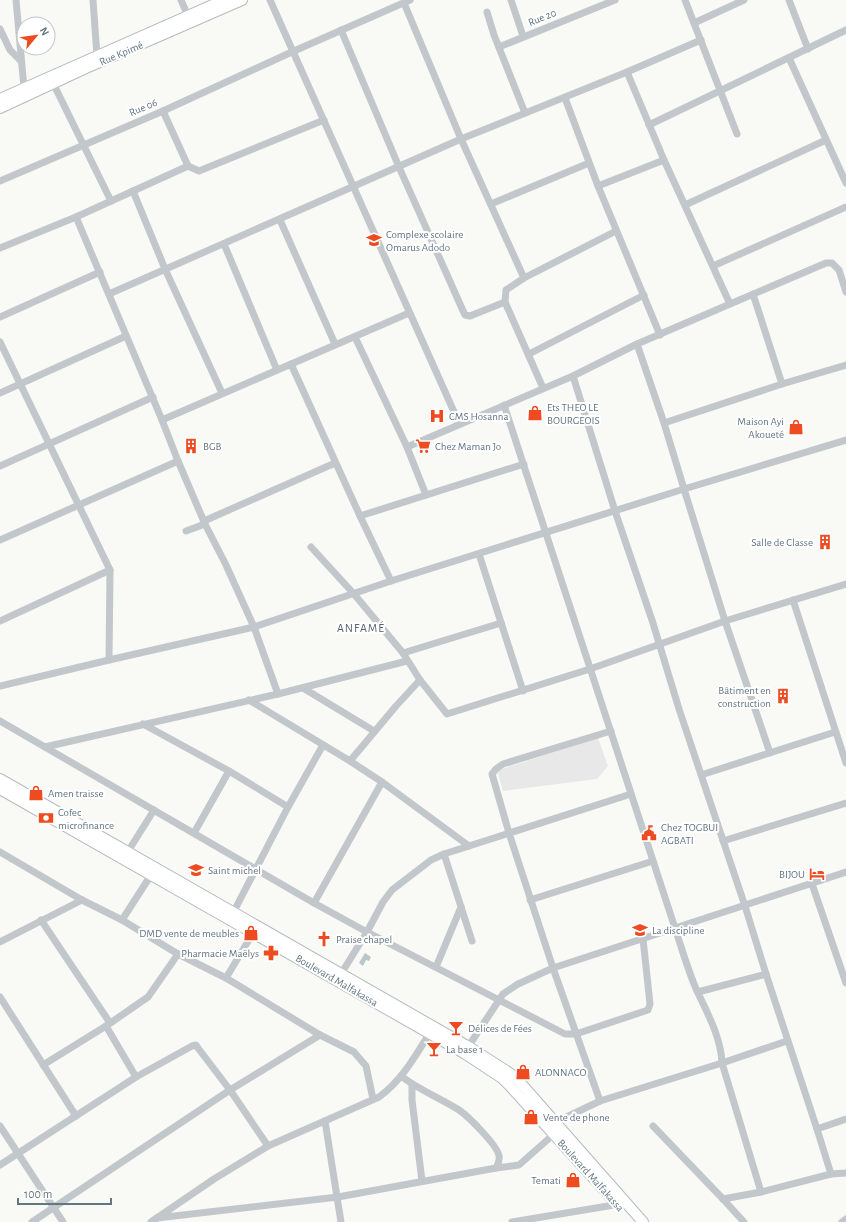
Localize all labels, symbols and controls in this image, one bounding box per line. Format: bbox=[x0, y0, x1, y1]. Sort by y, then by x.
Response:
street label: Rue 20 bbox=[527, 7, 558, 28]
north arrow bbox=[16, 16, 56, 56]
text: N bbox=[38, 25, 51, 37]
street label: Rue Kpimé bbox=[98, 39, 145, 68]
street label: Rue 06 bbox=[128, 97, 159, 118]
place label: Complexe scolaire Omarus Adodo bbox=[386, 229, 463, 253]
school or university icon: Complexe scolaire Omarus Adodo bbox=[365, 231, 383, 249]
place label: Ets THEO LE BOURGEOIS bbox=[547, 402, 600, 426]
shop icon: Ets THEO LE BOURGEOIS bbox=[526, 404, 544, 422]
hospital icon: CMS Hosanna bbox=[428, 407, 446, 425]
place label: CMS Hosanna bbox=[449, 411, 508, 422]
place label: Maison Ayi Akoueté bbox=[737, 416, 784, 440]
shop icon: Maison Ayi Akoueté bbox=[787, 418, 805, 436]
building icon: BGB bbox=[182, 437, 200, 455]
supermarket icon: Chez Maman Jo bbox=[414, 437, 432, 455]
place label: BGB bbox=[203, 441, 222, 452]
place label: Chez Maman Jo bbox=[435, 441, 501, 452]
building icon: Salle de Classe bbox=[816, 533, 834, 551]
place label: Salle de Classe bbox=[751, 537, 813, 548]
district label: ANFAMÉ bbox=[337, 621, 385, 634]
place label: Bâtiment en construction bbox=[718, 685, 771, 709]
building icon: Bâtiment en construction bbox=[774, 687, 792, 705]
shop icon: Amen traisse bbox=[27, 784, 45, 802]
place label: Amen traisse bbox=[48, 788, 104, 799]
place label: Cofec microfinance bbox=[58, 807, 114, 831]
bank icon: Cofec microfinance bbox=[37, 809, 55, 827]
place label: Chez TOGBUI AGBATI bbox=[661, 822, 718, 846]
public building icon: Chez TOGBUI AGBATI bbox=[640, 824, 658, 842]
school or university icon: Saint michel bbox=[187, 861, 205, 879]
place label: Saint michel bbox=[208, 865, 261, 876]
hotel icon: BIJOU bbox=[808, 865, 826, 883]
place label: BIJOU bbox=[779, 869, 805, 880]
school or university icon: La discipline bbox=[631, 921, 649, 939]
shop icon: DMD vente de meubles bbox=[242, 924, 260, 942]
place label: La discipline bbox=[652, 925, 705, 936]
place label: DMD vente de meubles bbox=[139, 928, 239, 939]
church icon: Praise chapel bbox=[315, 930, 333, 948]
place label: Praise chapel bbox=[336, 934, 392, 945]
pharmacy icon: Pharmacie Maëlys bbox=[262, 944, 280, 962]
place label: Pharmacie Maëlys bbox=[181, 948, 259, 959]
street label: Boulevard Malfakassa bbox=[294, 952, 380, 1008]
bar icon: Délices de Fées bbox=[447, 1019, 465, 1037]
place label: Délices de Fées bbox=[468, 1023, 532, 1034]
bar icon: La base 1 bbox=[425, 1040, 443, 1058]
place label: La base 1 bbox=[446, 1044, 483, 1055]
shop icon: ALONNACO bbox=[514, 1063, 532, 1081]
place label: ALONNACO bbox=[535, 1067, 586, 1078]
shop icon: Vente de phone bbox=[522, 1108, 540, 1126]
place label: Vente de phone bbox=[543, 1112, 610, 1123]
street label: Boulevard Malfakassa bbox=[555, 1137, 626, 1214]
shop icon: Temati bbox=[564, 1171, 582, 1189]
place label: Temati bbox=[531, 1175, 561, 1186]
scale bar bbox=[18, 1180, 111, 1206]
text: 100 m bbox=[24, 1188, 52, 1200]

